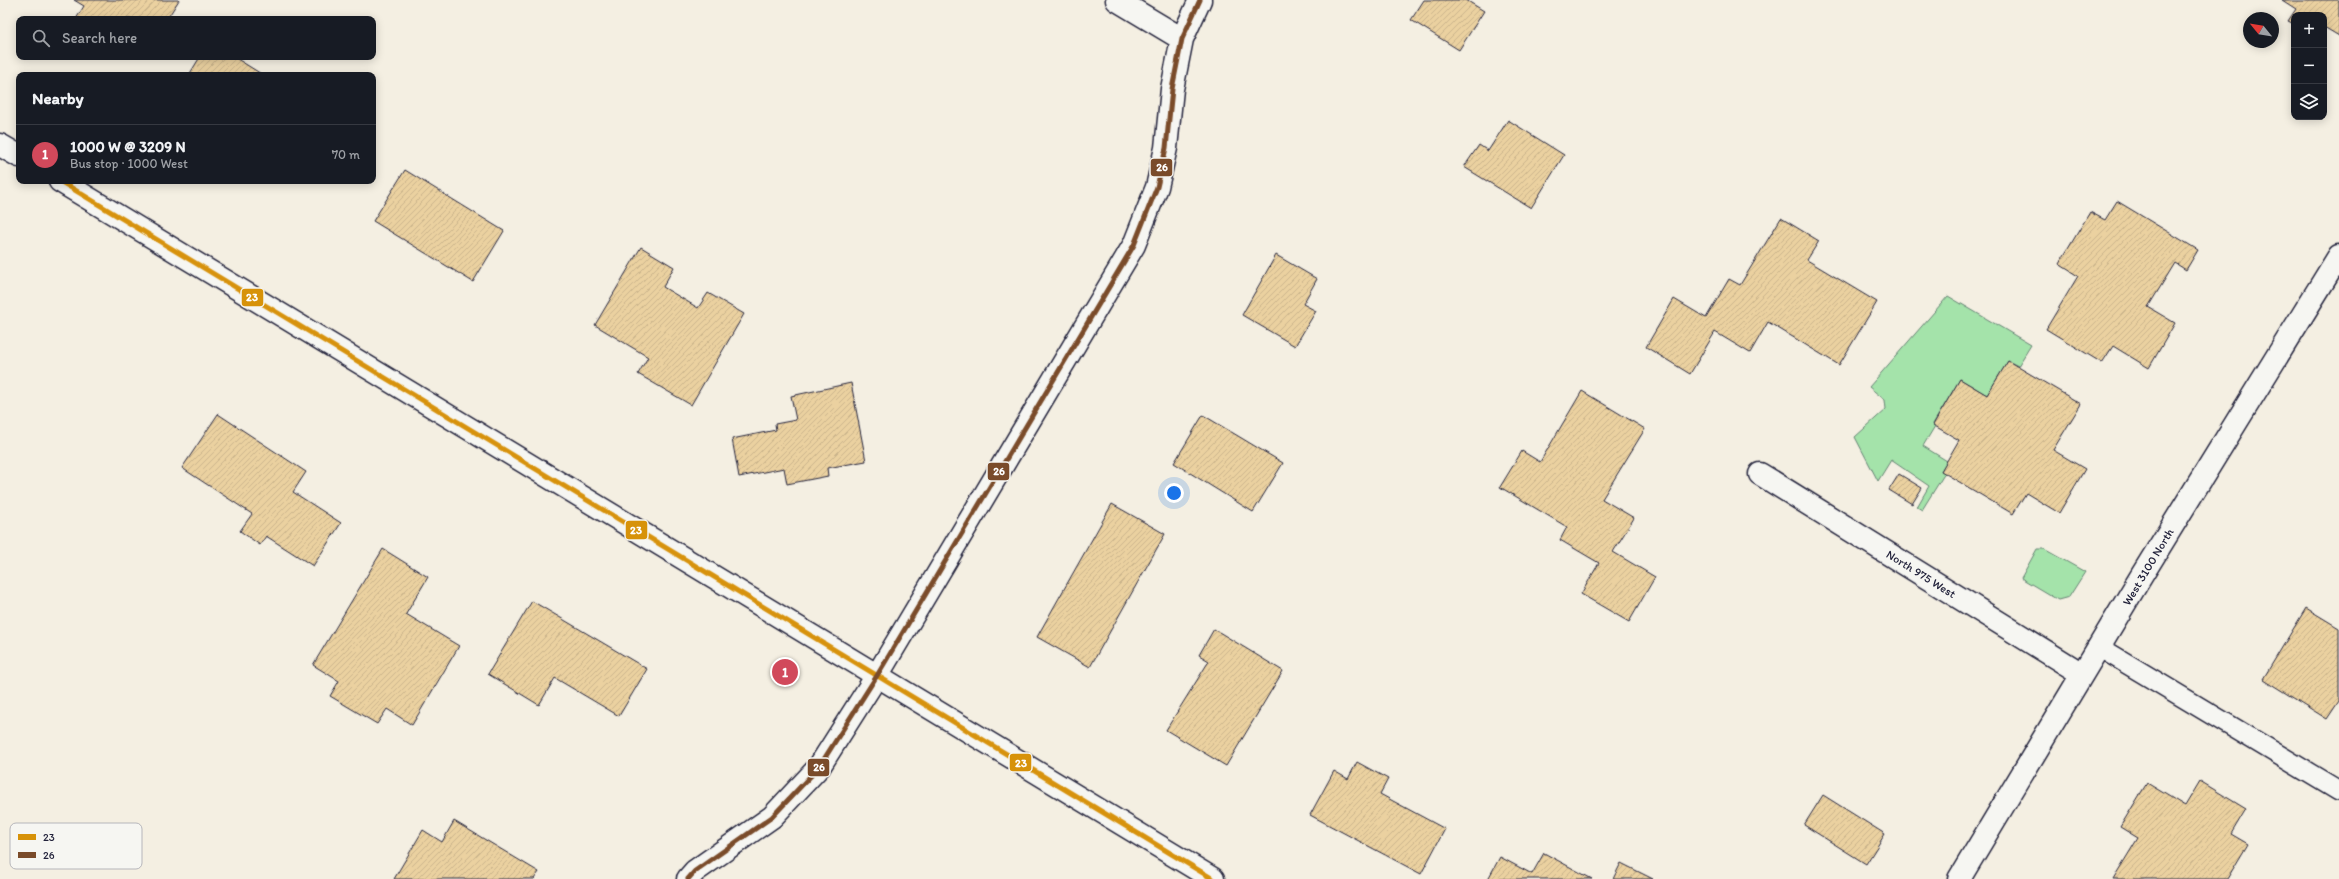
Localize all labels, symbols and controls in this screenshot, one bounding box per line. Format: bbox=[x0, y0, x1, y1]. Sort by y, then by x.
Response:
north arrow bbox=[2243, 12, 2279, 48]
map controls bbox=[2291, 12, 2327, 120]
button: + bbox=[2291, 12, 2327, 48]
search box bbox=[16, 16, 376, 60]
icon: search bbox=[30, 27, 52, 49]
text: Search here bbox=[62, 29, 137, 47]
button: − bbox=[2291, 48, 2327, 84]
button: layers bbox=[2291, 84, 2327, 120]
text: Nearby bbox=[32, 88, 84, 108]
text: 1000 W @ 3209 N bbox=[70, 138, 186, 156]
text: 1 bbox=[42, 147, 48, 162]
text: 70 m bbox=[332, 147, 360, 162]
text: Bus stop · 1000 West bbox=[70, 156, 188, 171]
line badge: 26 bbox=[1150, 158, 1173, 177]
text: 26 bbox=[1156, 161, 1168, 174]
line badge: 23 bbox=[241, 288, 264, 307]
text: 23 bbox=[246, 291, 258, 304]
line badge: 26 bbox=[987, 462, 1010, 481]
text: 26 bbox=[993, 465, 1005, 478]
your location bbox=[1164, 483, 1184, 503]
line badge: 23 bbox=[625, 520, 648, 540]
text: 23 bbox=[630, 524, 642, 537]
street label: West 3100 North bbox=[2119, 525, 2177, 608]
street label: North 975 West bbox=[1884, 547, 1959, 601]
pin: 1 bbox=[772, 657, 798, 687]
line badge: 23 bbox=[1009, 753, 1032, 772]
text: 23 bbox=[1015, 757, 1027, 770]
line badge: 26 bbox=[807, 758, 830, 777]
text: 26 bbox=[813, 761, 825, 774]
legend bbox=[10, 823, 142, 869]
text: 23 bbox=[43, 831, 55, 844]
text: 26 bbox=[43, 849, 55, 862]

